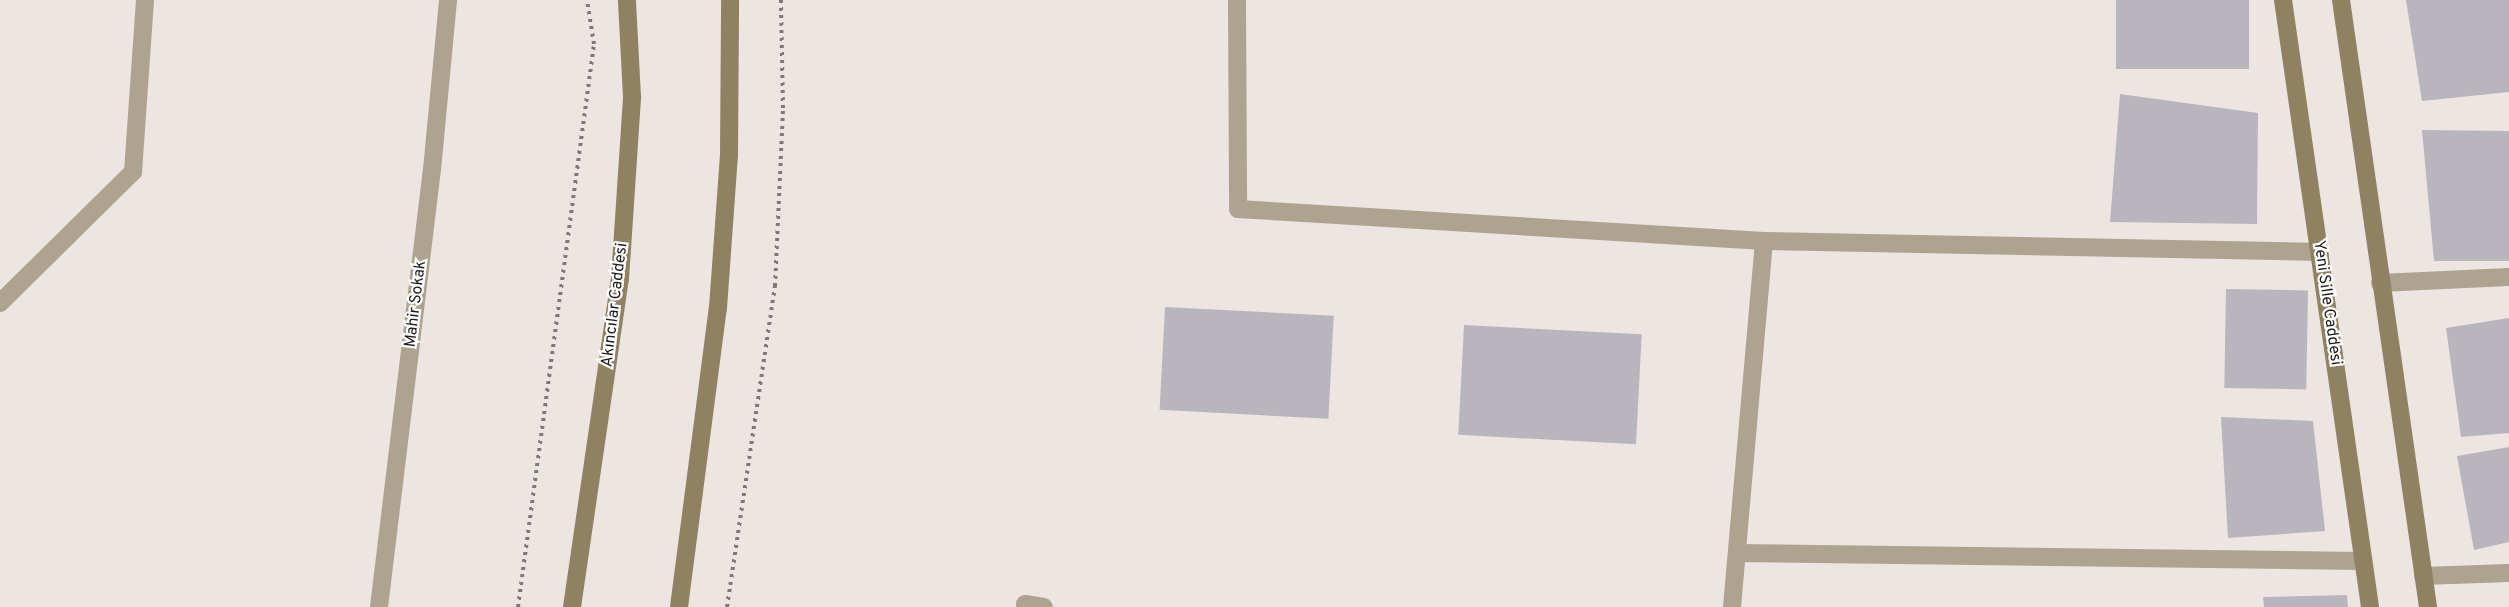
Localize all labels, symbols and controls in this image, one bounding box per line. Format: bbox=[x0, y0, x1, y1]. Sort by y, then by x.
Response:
street label: Yeni Sille Caddesi bbox=[2309, 239, 2345, 367]
street label: Akıncılar Caddesi bbox=[598, 242, 632, 368]
street label: Mahir Sokak bbox=[401, 260, 431, 348]

